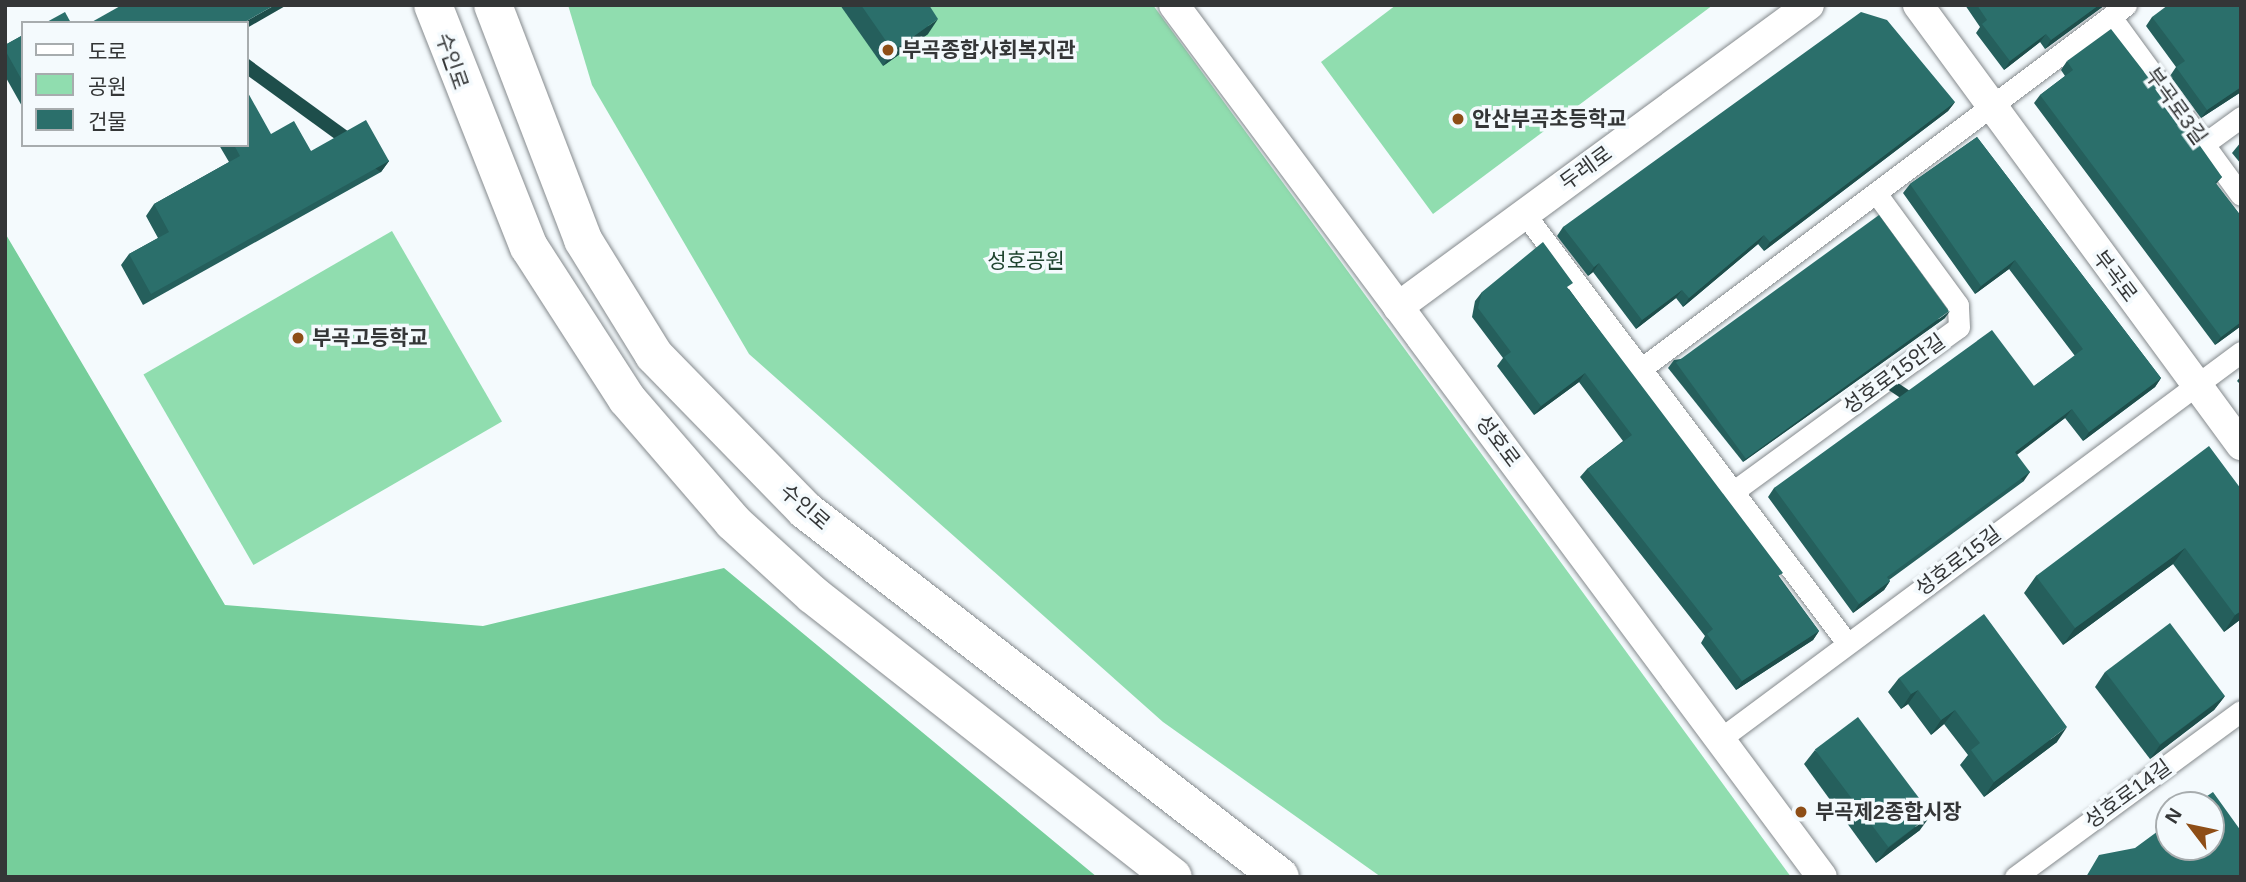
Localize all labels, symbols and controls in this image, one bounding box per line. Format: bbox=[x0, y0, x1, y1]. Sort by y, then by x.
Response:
legend bbox=[21, 21, 248, 147]
street label: 수인로 bbox=[431, 29, 473, 93]
place label: 부곡종합사회복지관 bbox=[902, 37, 1076, 63]
text: 도로 bbox=[88, 40, 127, 63]
marker: 부곡종합사회복지관 bbox=[880, 42, 896, 58]
street label: 부곡로3길 bbox=[2140, 63, 2212, 149]
text: 공원 bbox=[88, 75, 127, 98]
place label: 안산부곡초등학교 bbox=[1472, 106, 1627, 132]
text: 건물 bbox=[88, 110, 127, 133]
marker: 안산부곡초등학교 bbox=[1450, 111, 1466, 127]
street label: 두레로 bbox=[1555, 141, 1617, 195]
street label: 부곡로 bbox=[2087, 245, 2143, 307]
park label: 성호공원 bbox=[987, 248, 1065, 274]
place label: 부곡고등학교 bbox=[312, 325, 428, 351]
street label: 성호로15안길 bbox=[1838, 329, 1950, 419]
marker: 부곡고등학교 bbox=[290, 330, 306, 346]
street label: 성호로 bbox=[1470, 410, 1526, 472]
street label: 수인로 bbox=[775, 478, 835, 536]
street label: 성호로15길 bbox=[1910, 521, 2006, 601]
street label: 성호로14길 bbox=[2080, 754, 2176, 834]
north arrow bbox=[2155, 791, 2225, 861]
place label: 부곡제2종합시장 bbox=[1815, 799, 1962, 825]
marker: 부곡제2종합시장 bbox=[1793, 804, 1809, 820]
text: N bbox=[2161, 804, 2186, 827]

